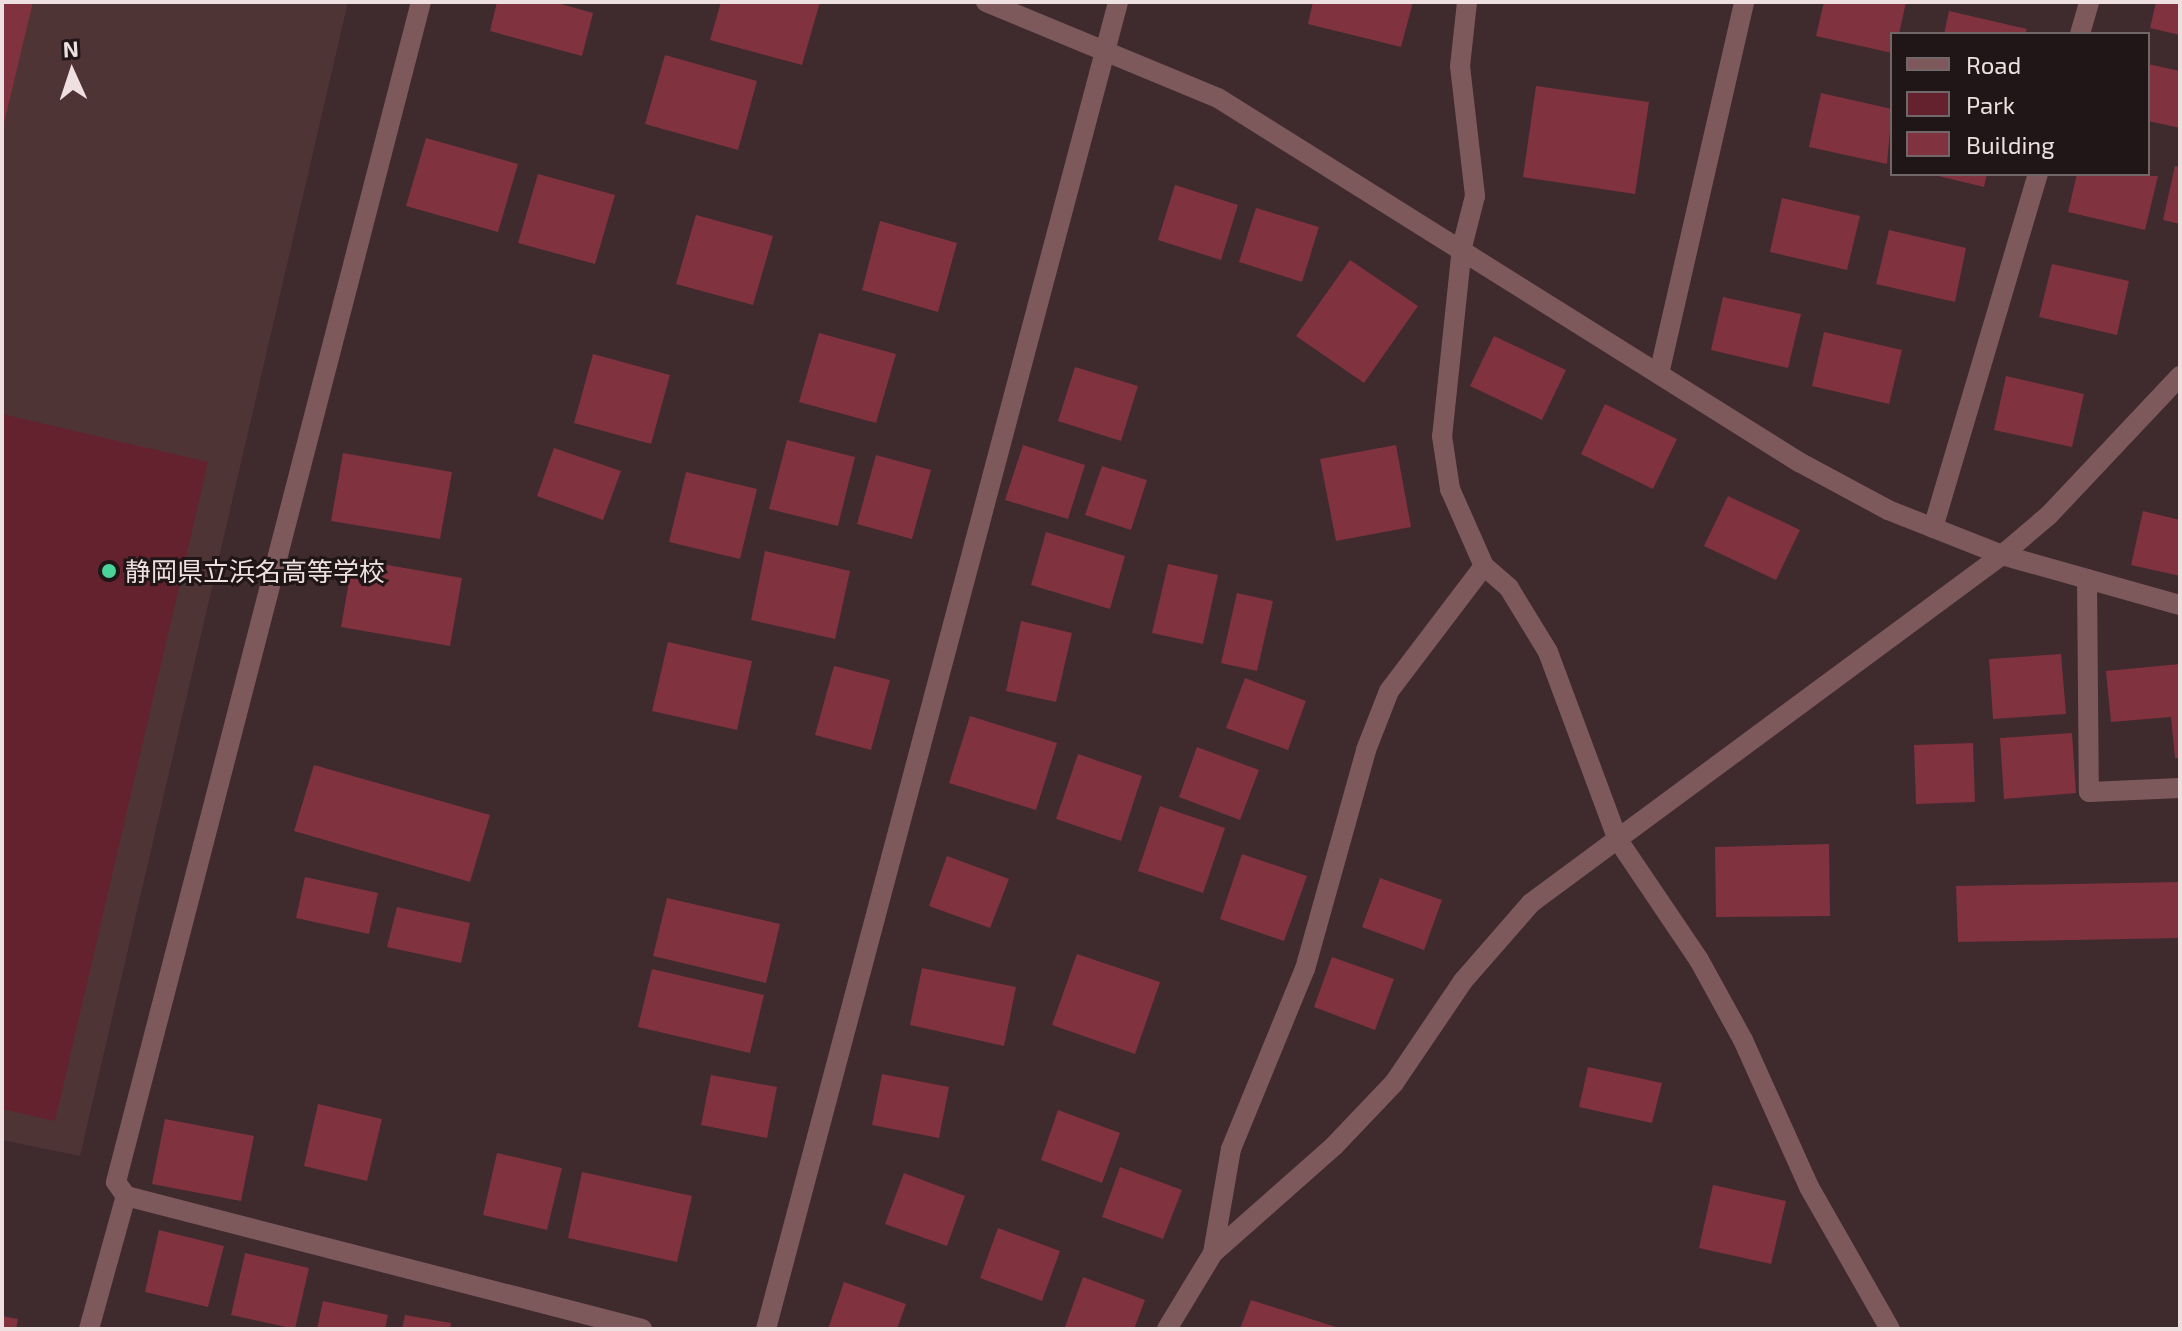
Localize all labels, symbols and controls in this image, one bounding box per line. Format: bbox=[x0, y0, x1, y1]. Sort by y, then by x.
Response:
north arrow bbox=[32, 32, 112, 112]
legend bbox=[1890, 32, 2150, 176]
text: N bbox=[62, 35, 79, 61]
text: Road bbox=[1966, 50, 2021, 79]
text: Park bbox=[1966, 90, 2015, 119]
text: Building bbox=[1966, 130, 2055, 159]
place label: 静岡県立浜名高等学校 bbox=[125, 555, 385, 587]
marker: 静岡県立浜名高等学校 bbox=[100, 562, 118, 580]

